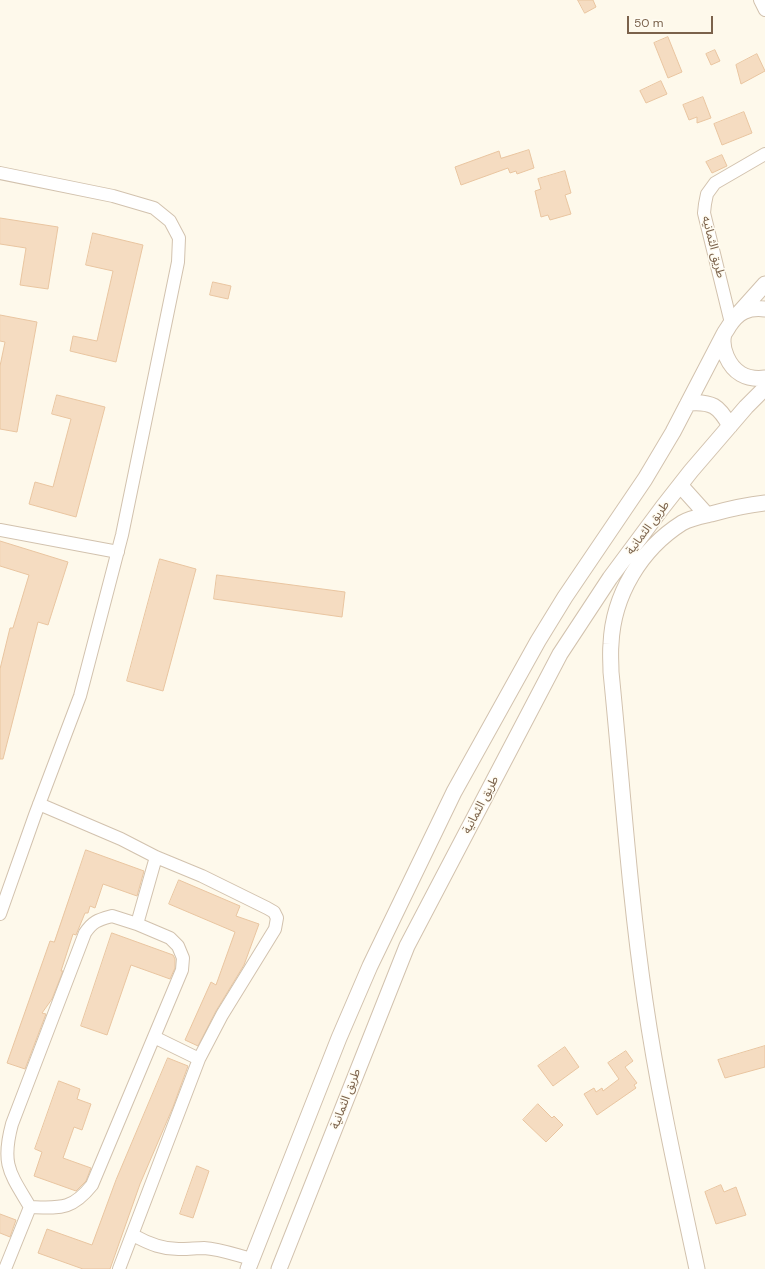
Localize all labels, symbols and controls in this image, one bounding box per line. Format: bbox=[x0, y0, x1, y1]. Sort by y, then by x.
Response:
scale bar bbox=[629, 8, 715, 34]
text: 50 m bbox=[634, 15, 663, 31]
street label: طريق الثمانيه bbox=[698, 214, 728, 280]
street label: طريق الثمانية bbox=[623, 498, 673, 558]
street label: طريق الثمانية bbox=[460, 774, 502, 836]
street label: طريق الثمانية bbox=[328, 1067, 364, 1131]

